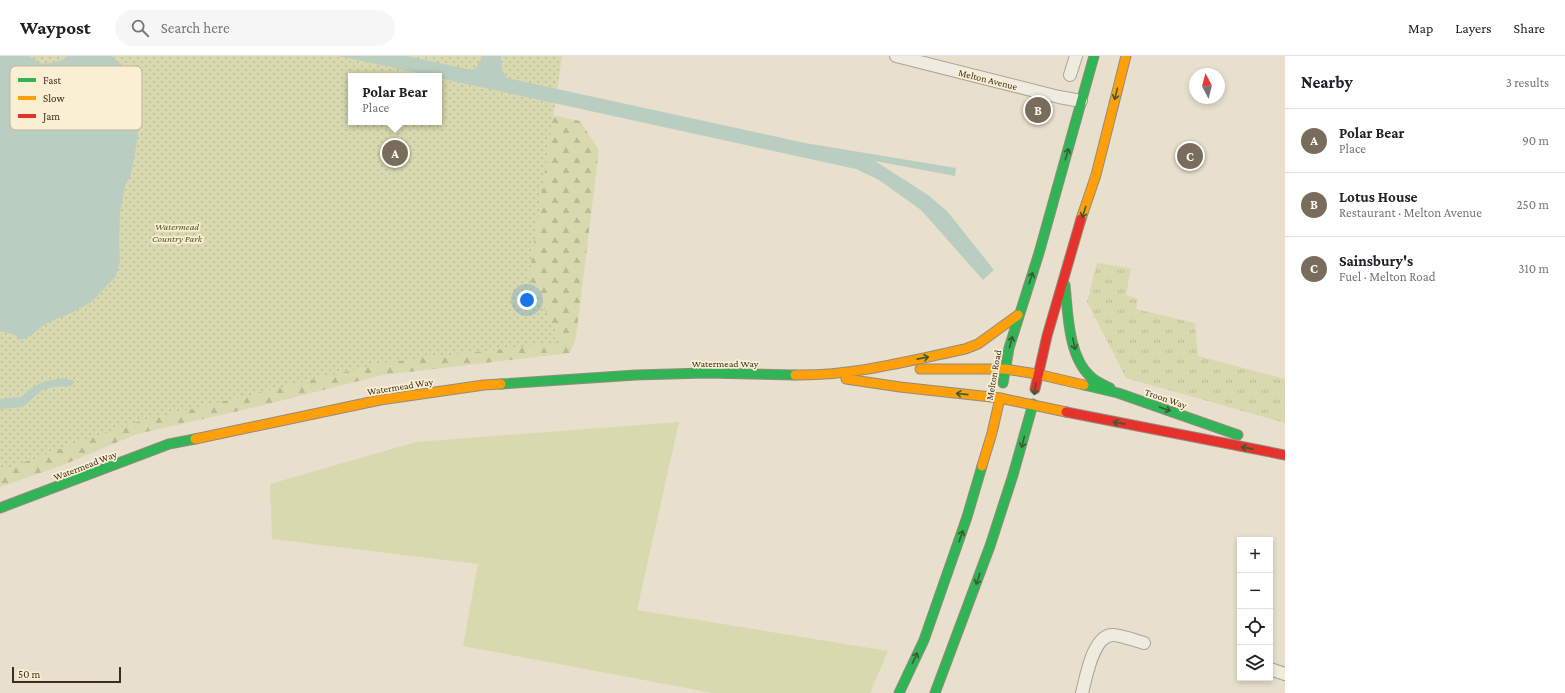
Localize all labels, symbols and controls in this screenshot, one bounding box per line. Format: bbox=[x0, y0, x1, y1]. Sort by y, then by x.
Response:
search box bbox=[115, 10, 395, 46]
text: Waypost bbox=[20, 17, 91, 38]
icon: search bbox=[129, 17, 151, 39]
text: Search here bbox=[161, 20, 229, 36]
text: Map bbox=[1408, 20, 1433, 36]
text: Layers bbox=[1455, 20, 1492, 36]
text: Share bbox=[1514, 20, 1545, 36]
legend bbox=[10, 66, 142, 130]
street label: Melton Avenue bbox=[957, 67, 1019, 92]
north arrow bbox=[1189, 68, 1225, 104]
popup bbox=[348, 73, 442, 125]
text: Nearby bbox=[1301, 73, 1353, 92]
text: Fast bbox=[43, 74, 62, 86]
text: 3 results bbox=[1506, 75, 1549, 90]
text: Polar Bear bbox=[362, 84, 428, 100]
one-way arrow bbox=[1112, 87, 1120, 100]
text: Slow bbox=[43, 92, 65, 104]
pin: B bbox=[1025, 95, 1051, 125]
text: Place bbox=[362, 100, 389, 115]
text: Jam bbox=[42, 110, 60, 123]
text: Polar Bear bbox=[1339, 125, 1405, 141]
text: A bbox=[1310, 133, 1318, 148]
text: 90 m bbox=[1522, 133, 1549, 148]
pin: A bbox=[382, 138, 408, 168]
pin: C bbox=[1177, 141, 1203, 171]
text: Place bbox=[1339, 141, 1366, 156]
one-way arrow bbox=[1064, 147, 1071, 160]
text: Lotus House bbox=[1339, 189, 1417, 205]
text: B bbox=[1310, 197, 1318, 212]
text: 250 m bbox=[1516, 197, 1549, 212]
one-way arrow bbox=[1080, 205, 1087, 218]
text: Restaurant · Melton Avenue bbox=[1339, 205, 1482, 220]
park label: Watermead Country Park bbox=[152, 221, 203, 244]
text: Sainsbury's bbox=[1339, 253, 1413, 269]
text: C bbox=[1310, 261, 1318, 276]
text: 310 m bbox=[1518, 261, 1549, 276]
text: Fuel · Melton Road bbox=[1339, 269, 1436, 284]
one-way arrow bbox=[1027, 273, 1035, 285]
your location bbox=[517, 290, 537, 310]
one-way arrow bbox=[1008, 336, 1015, 349]
one-way arrow bbox=[1071, 337, 1079, 350]
street label: Melton Road bbox=[984, 348, 1003, 401]
one-way arrow bbox=[916, 354, 929, 362]
street label: Watermead Way bbox=[692, 358, 759, 369]
street label: Watermead Way bbox=[366, 376, 434, 397]
one-way arrow bbox=[1031, 383, 1039, 396]
street label: Troon Way bbox=[1143, 386, 1189, 411]
one-way arrow bbox=[956, 390, 969, 398]
one-way arrow bbox=[1159, 406, 1171, 414]
one-way arrow bbox=[1113, 419, 1126, 427]
one-way arrow bbox=[1019, 435, 1027, 448]
one-way arrow bbox=[1241, 443, 1254, 451]
street label: Watermead Way bbox=[52, 448, 119, 483]
one-way arrow bbox=[957, 530, 965, 542]
map controls bbox=[1237, 537, 1273, 681]
button: + bbox=[1237, 537, 1273, 573]
one-way arrow bbox=[974, 572, 981, 585]
button: − bbox=[1237, 573, 1273, 609]
button: locate bbox=[1237, 609, 1273, 645]
button: layers bbox=[1237, 645, 1273, 681]
one-way arrow bbox=[912, 652, 919, 664]
scale bar bbox=[12, 665, 121, 684]
text: 50 m bbox=[18, 668, 40, 680]

